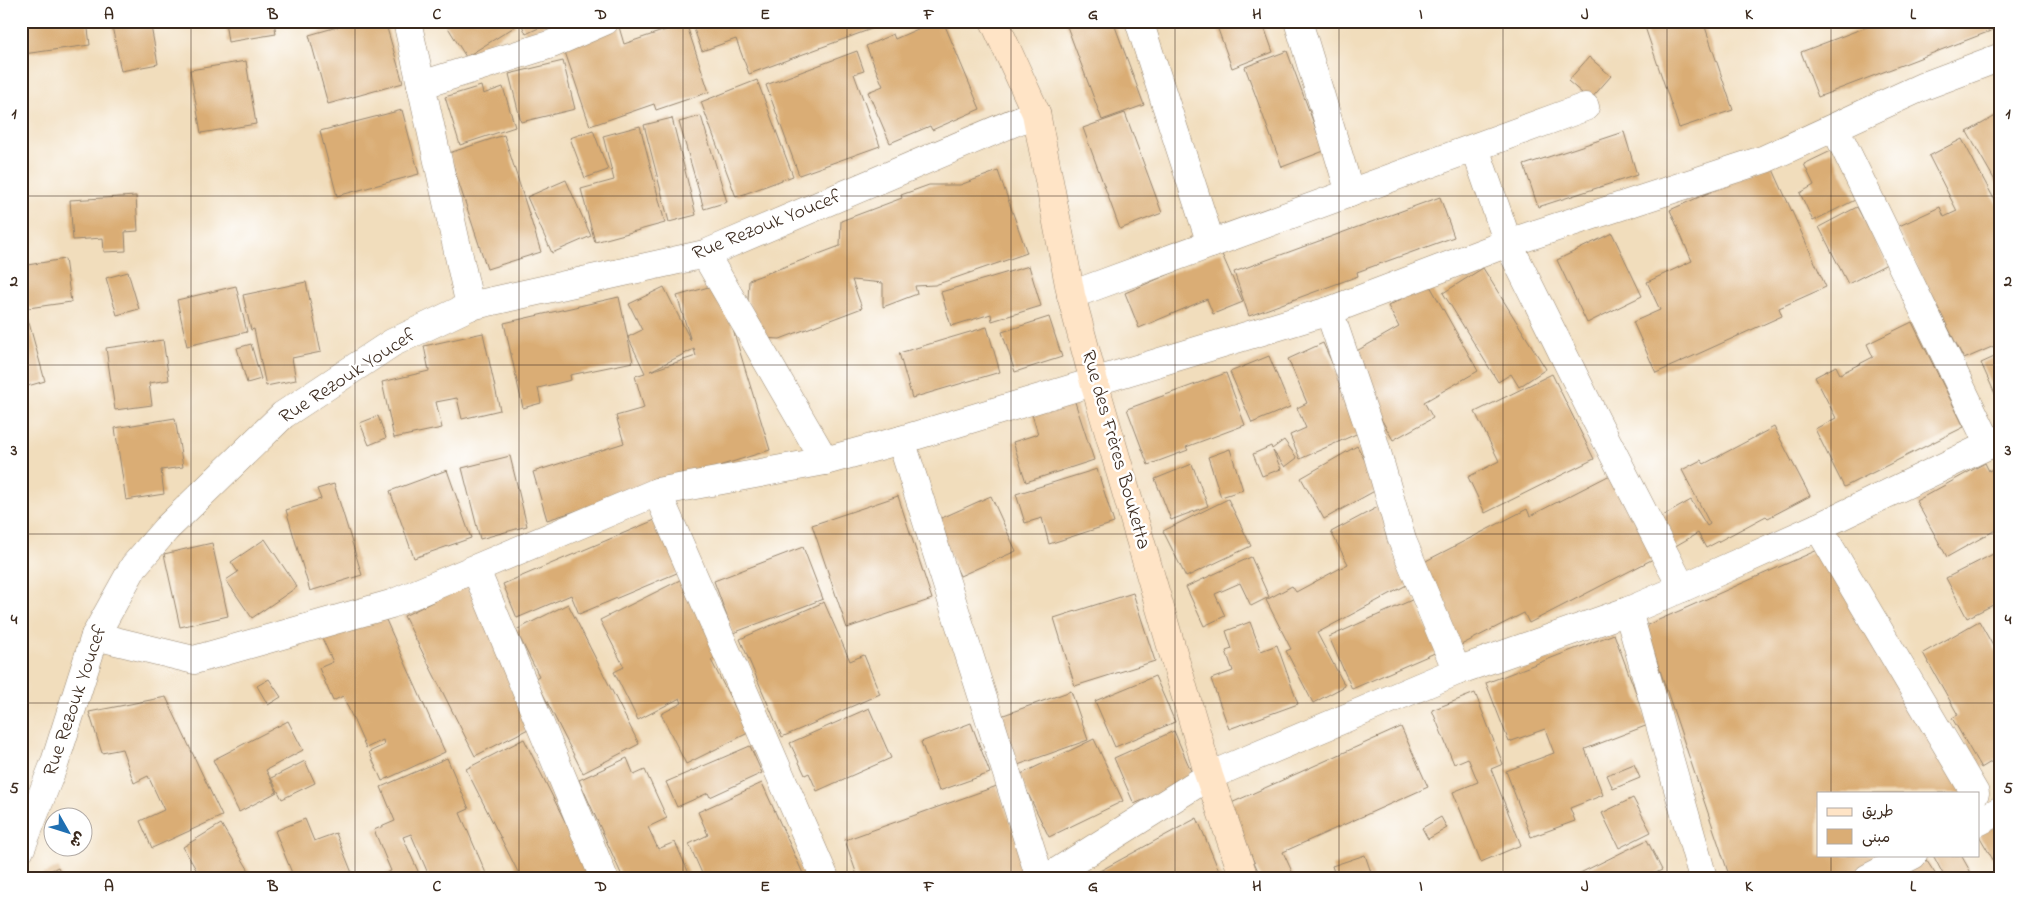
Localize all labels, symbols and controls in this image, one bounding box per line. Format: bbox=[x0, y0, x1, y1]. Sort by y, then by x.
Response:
text: A bbox=[104, 3, 114, 27]
text: B bbox=[267, 3, 279, 27]
text: C bbox=[433, 3, 442, 27]
text: D bbox=[594, 3, 607, 27]
text: E bbox=[760, 3, 770, 27]
text: F bbox=[923, 3, 935, 27]
text: G bbox=[1088, 3, 1098, 27]
text: H bbox=[1252, 3, 1262, 27]
text: I bbox=[1419, 3, 1423, 27]
text: J bbox=[1581, 3, 1589, 27]
text: K bbox=[1745, 3, 1754, 27]
text: L bbox=[1910, 3, 1917, 27]
text: 1 bbox=[11, 102, 17, 126]
text: 1 bbox=[2005, 102, 2011, 126]
street label: Rue Rezouk Youcef bbox=[688, 183, 846, 269]
text: 2 bbox=[9, 270, 18, 294]
text: 2 bbox=[2003, 270, 2012, 294]
street label: Rue Rezouk Youcef bbox=[274, 321, 423, 432]
street label: Rue des Frères Bouketta bbox=[1073, 347, 1157, 553]
text: 3 bbox=[10, 439, 18, 463]
text: 3 bbox=[2004, 439, 2012, 463]
text: 4 bbox=[10, 608, 18, 632]
text: 4 bbox=[2004, 608, 2012, 632]
street label: Rue Rezouk Youcef bbox=[37, 621, 116, 780]
text: 5 bbox=[9, 777, 19, 801]
text: 5 bbox=[2003, 777, 2013, 801]
legend bbox=[1817, 792, 1980, 856]
text: طريق bbox=[1862, 801, 1894, 823]
north arrow bbox=[42, 806, 92, 856]
text: ش bbox=[64, 827, 90, 852]
text: مبنى bbox=[1862, 827, 1890, 849]
text: A bbox=[104, 875, 114, 899]
text: B bbox=[267, 875, 279, 899]
text: C bbox=[433, 875, 442, 899]
text: D bbox=[594, 875, 607, 899]
text: E bbox=[760, 875, 770, 899]
text: F bbox=[923, 875, 935, 899]
text: G bbox=[1088, 875, 1098, 899]
text: H bbox=[1252, 875, 1262, 899]
text: I bbox=[1419, 875, 1423, 899]
text: J bbox=[1581, 875, 1589, 899]
text: K bbox=[1745, 875, 1754, 899]
text: L bbox=[1910, 875, 1917, 899]

